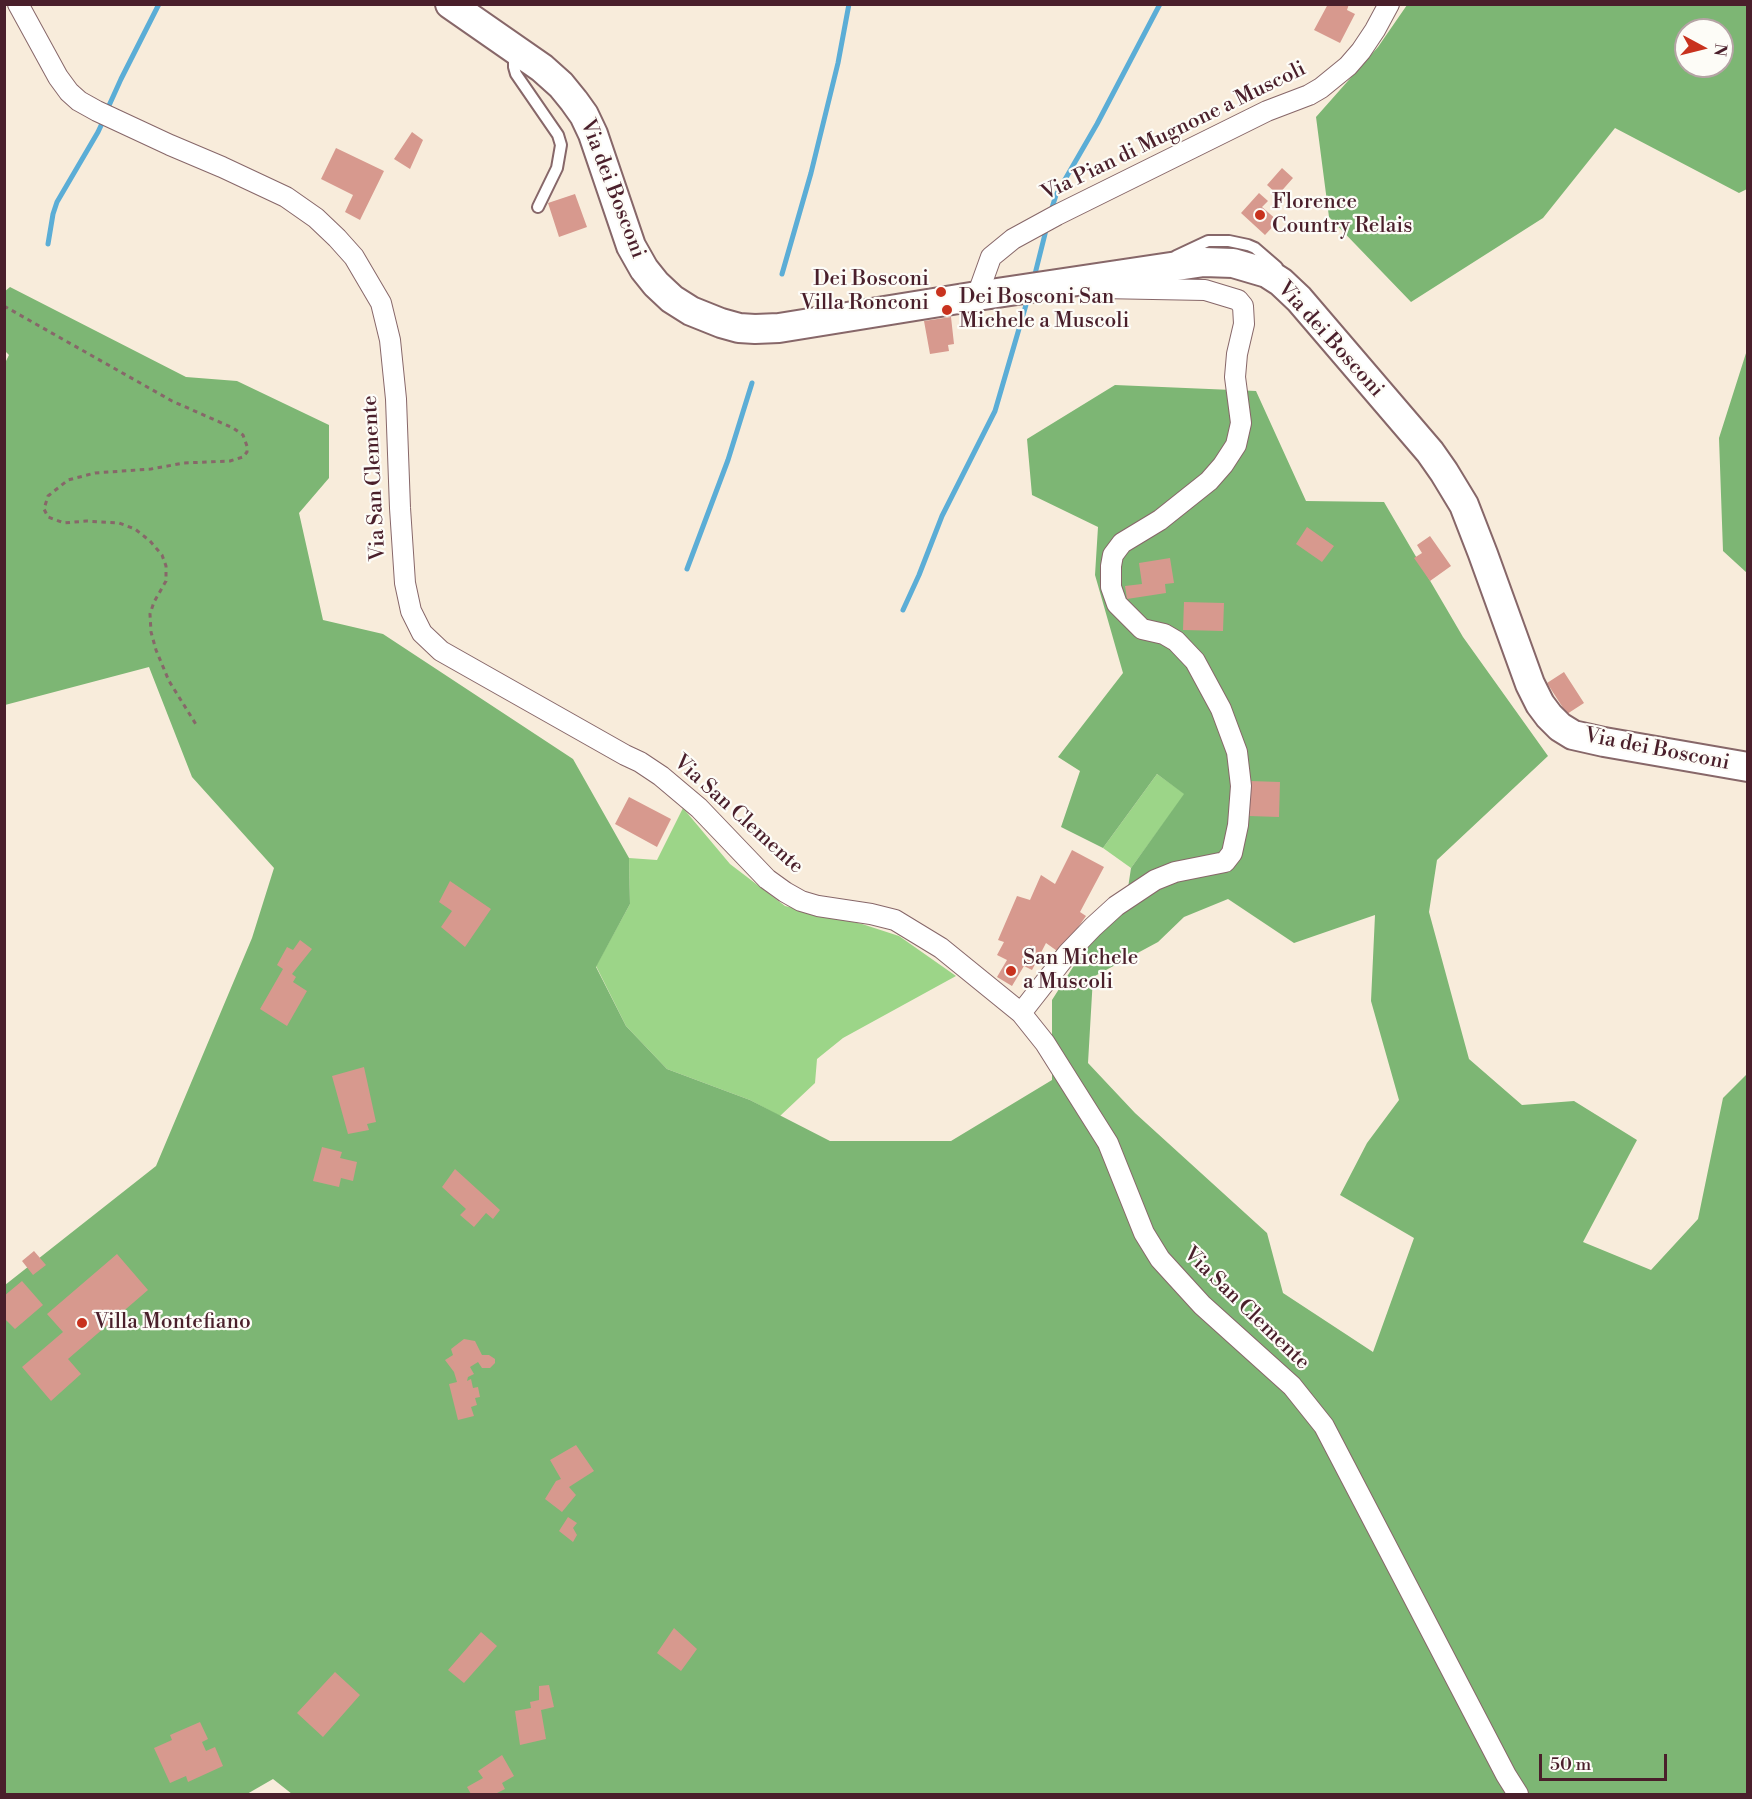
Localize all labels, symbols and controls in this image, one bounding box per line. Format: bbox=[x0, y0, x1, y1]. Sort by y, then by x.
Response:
north arrow bbox=[1674, 18, 1734, 78]
text: N bbox=[1709, 42, 1731, 57]
street label: Via Pian di Mugnone a Muscoli bbox=[1038, 57, 1310, 207]
street label: Via dei Bosconi bbox=[574, 116, 650, 262]
place label: Florence Country Relais bbox=[1272, 190, 1412, 240]
marker: Florence Country Relais bbox=[1253, 208, 1267, 222]
place label: Dei Bosconi Villa Ronconi bbox=[800, 267, 929, 317]
street label: Via dei Bosconi bbox=[1271, 277, 1389, 403]
marker: Dei Bosconi Villa Ronconi bbox=[934, 285, 948, 299]
place label: Dei Bosconi San Michele a Muscoli bbox=[959, 285, 1129, 335]
marker: Dei Bosconi San Michele a Muscoli bbox=[940, 303, 954, 317]
street label: Via San Clemente bbox=[358, 395, 392, 561]
street label: Via dei Bosconi bbox=[1582, 724, 1732, 776]
street label: Via San Clemente bbox=[668, 750, 808, 880]
place label: San Michele a Muscoli bbox=[1023, 946, 1138, 996]
marker: San Michele a Muscoli bbox=[1004, 964, 1018, 978]
street label: Via San Clemente bbox=[1178, 1242, 1314, 1376]
place label: Villa Montefiano bbox=[94, 1310, 251, 1336]
marker: Villa Montefiano bbox=[75, 1316, 89, 1330]
scale bar bbox=[1542, 1742, 1670, 1780]
text: 50 m bbox=[1550, 1753, 1591, 1776]

